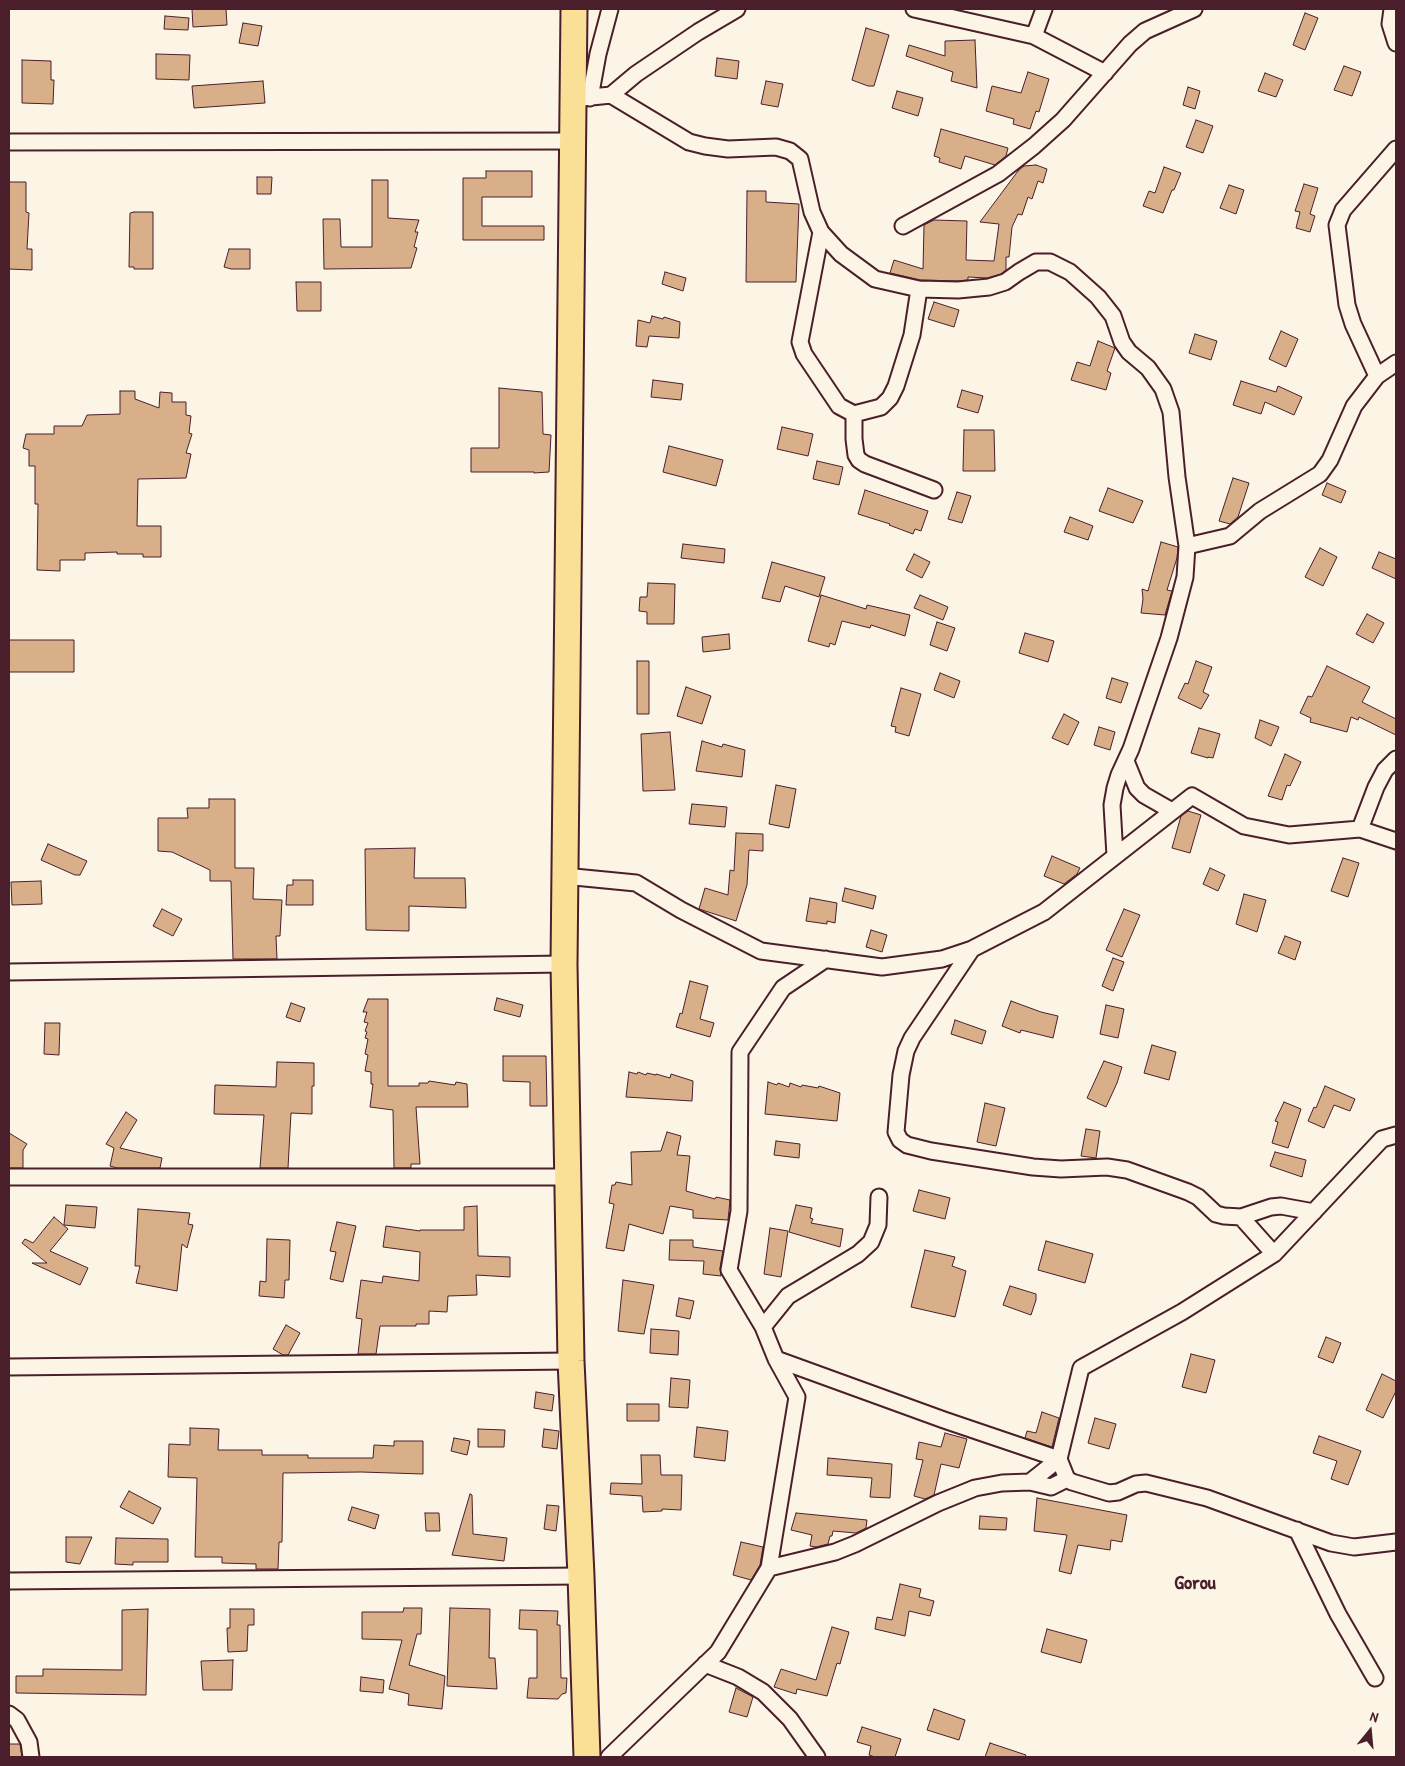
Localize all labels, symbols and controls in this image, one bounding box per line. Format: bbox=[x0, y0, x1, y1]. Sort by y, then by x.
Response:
district label: Gorou bbox=[1174, 1572, 1216, 1596]
north arrow bbox=[1345, 1706, 1395, 1756]
text: N bbox=[1368, 1706, 1381, 1726]

